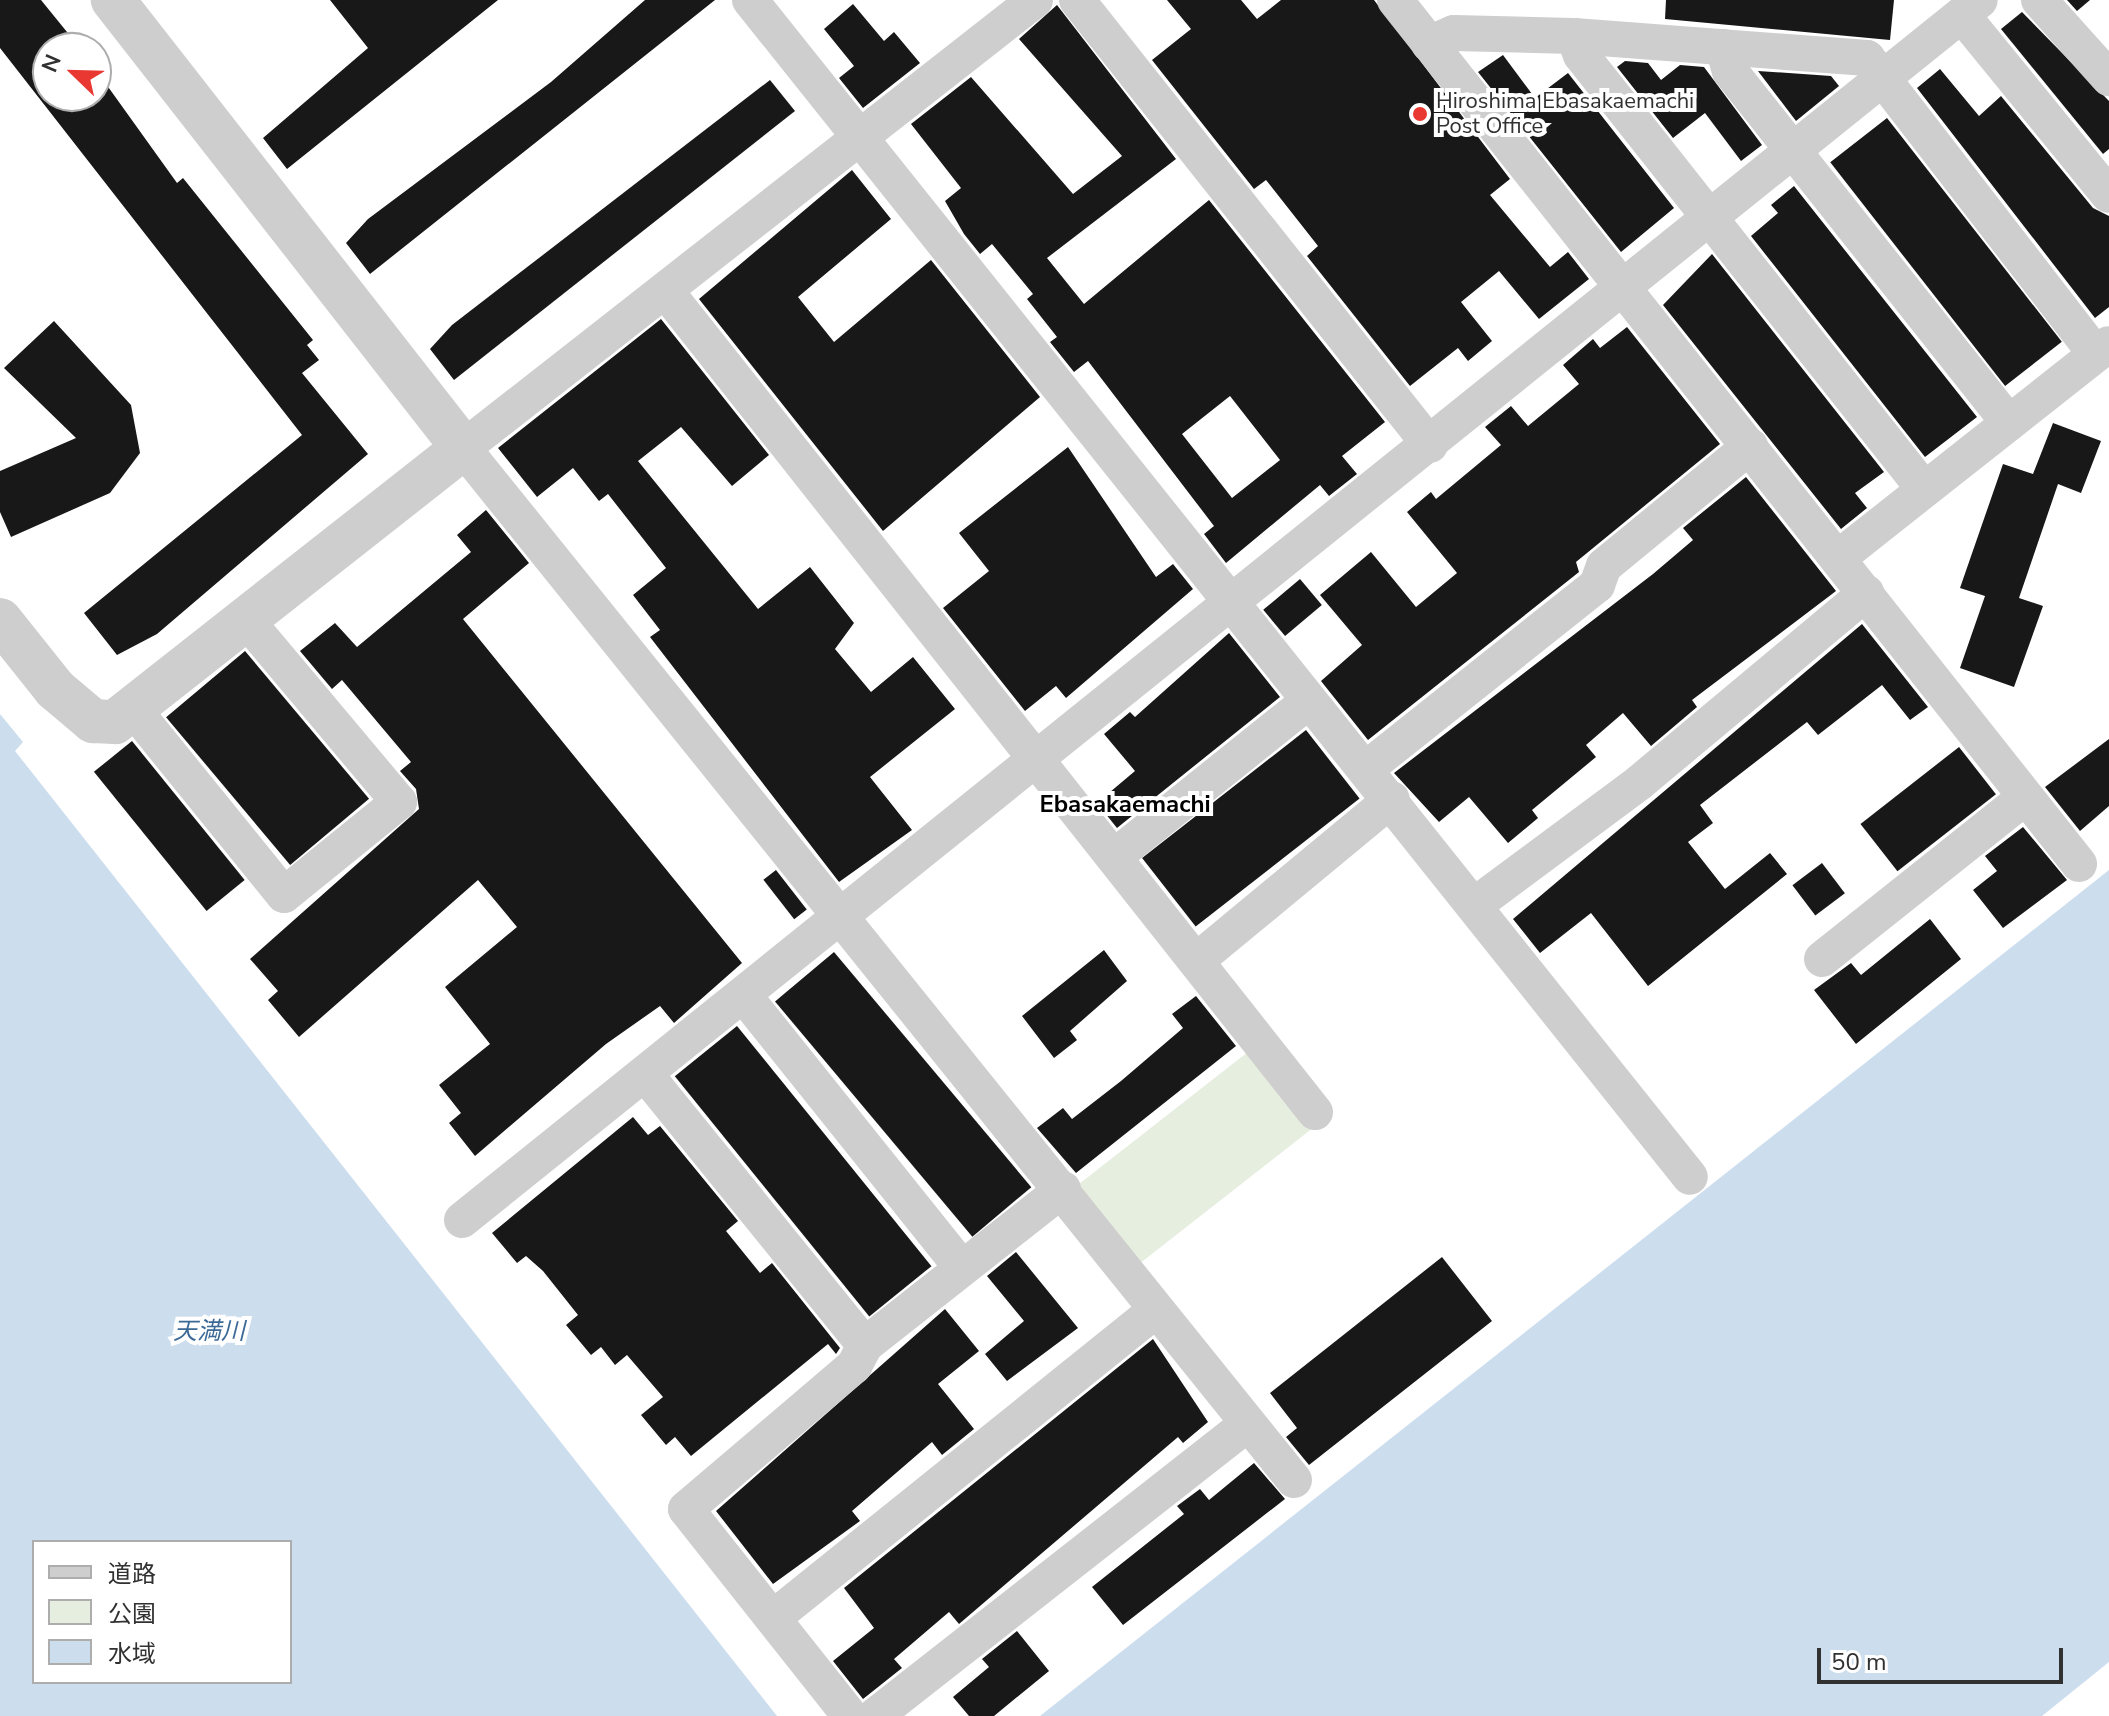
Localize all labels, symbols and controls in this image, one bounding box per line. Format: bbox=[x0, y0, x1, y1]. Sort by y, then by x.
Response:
north arrow bbox=[32, 32, 112, 112]
text: N bbox=[35, 50, 69, 77]
place label: Hiroshima Ebasakaemachi Post Office bbox=[1436, 88, 1694, 140]
marker: Hiroshima Ebasakaemachi Post Office bbox=[1411, 105, 1429, 123]
district label: Ebasakaemachi bbox=[1039, 791, 1211, 819]
water label: 天満川 bbox=[173, 1318, 245, 1346]
legend bbox=[32, 1540, 292, 1684]
text: 道路 bbox=[108, 1558, 156, 1590]
text: 公園 bbox=[108, 1598, 156, 1630]
scale bar bbox=[1821, 1632, 2067, 1682]
text: 水域 bbox=[108, 1638, 156, 1670]
text: 50 m bbox=[1831, 1646, 1887, 1678]

